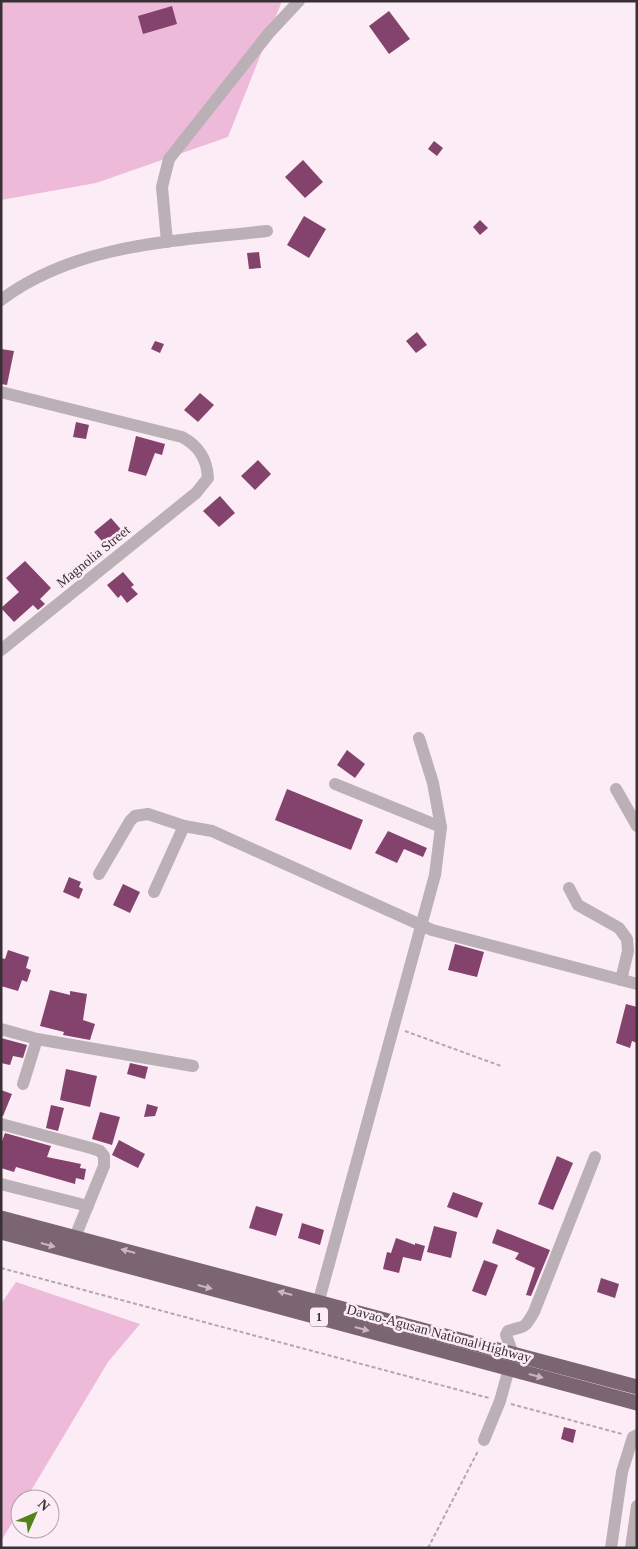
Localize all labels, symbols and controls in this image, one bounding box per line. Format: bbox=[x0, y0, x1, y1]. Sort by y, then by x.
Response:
street label: Magnolia Street bbox=[54, 522, 133, 590]
one-way arrow bbox=[41, 1241, 56, 1249]
one-way arrow bbox=[121, 1247, 136, 1255]
one-way arrow bbox=[198, 1283, 213, 1291]
one-way arrow bbox=[278, 1289, 293, 1297]
street label: Davao-Agusan National Highway bbox=[345, 1302, 533, 1365]
road number: 1 bbox=[310, 1308, 328, 1326]
one-way arrow bbox=[355, 1325, 370, 1333]
one-way arrow bbox=[529, 1372, 544, 1380]
north arrow bbox=[10, 1489, 60, 1539]
text: N bbox=[35, 1496, 53, 1514]

